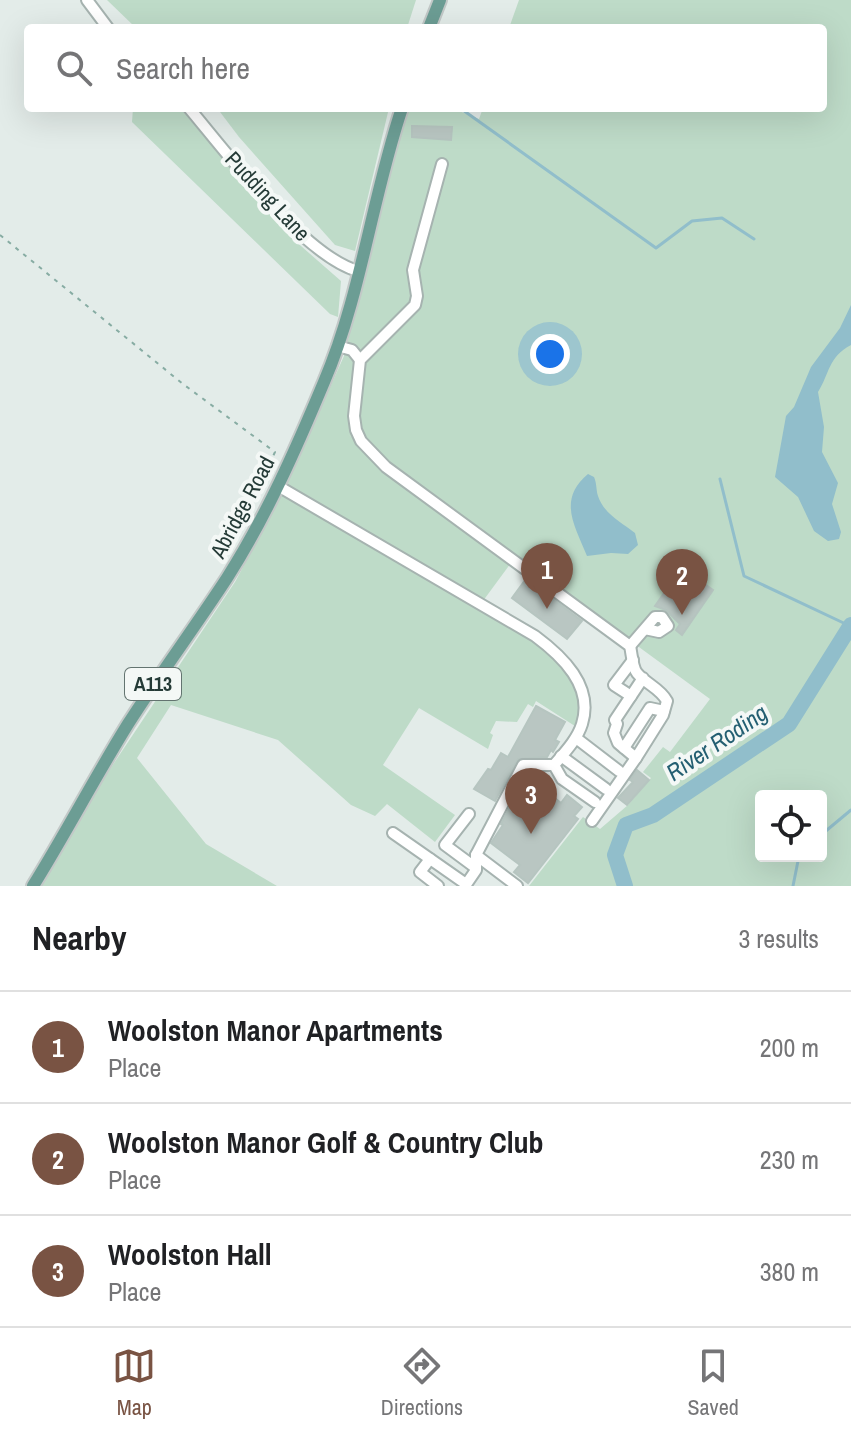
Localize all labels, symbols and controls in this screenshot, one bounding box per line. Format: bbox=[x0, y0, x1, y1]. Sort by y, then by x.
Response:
search box bbox=[24, 24, 827, 112]
icon: search bbox=[52, 46, 96, 90]
text: Search here bbox=[116, 48, 250, 88]
street label: Pudding Lane bbox=[219, 145, 317, 247]
your location bbox=[530, 334, 570, 374]
street label: Abridge Road bbox=[202, 451, 281, 564]
pin: 1 bbox=[521, 543, 573, 609]
pin: 2 bbox=[656, 549, 708, 615]
road number: A113 bbox=[125, 668, 181, 700]
water label: River Roding bbox=[659, 696, 773, 788]
pin: 3 bbox=[505, 768, 557, 834]
map controls bbox=[755, 790, 827, 862]
button: locate bbox=[755, 790, 827, 862]
text: Nearby bbox=[32, 915, 127, 961]
text: 3 results bbox=[738, 921, 819, 956]
text: Woolston Manor Apartments bbox=[108, 1010, 443, 1050]
text: 1 bbox=[52, 1030, 64, 1065]
text: 200 m bbox=[760, 1030, 819, 1065]
text: Place bbox=[108, 1050, 161, 1085]
text: Woolston Manor Golf & Country Club bbox=[108, 1122, 544, 1162]
text: 2 bbox=[52, 1142, 64, 1177]
text: 230 m bbox=[760, 1142, 819, 1177]
text: Place bbox=[108, 1162, 161, 1197]
text: Woolston Hall bbox=[108, 1234, 272, 1274]
text: 3 bbox=[52, 1254, 64, 1289]
text: 380 m bbox=[760, 1254, 819, 1289]
text: Place bbox=[108, 1274, 161, 1309]
tab: Map bbox=[112, 1344, 156, 1422]
tab: Directions bbox=[381, 1344, 463, 1422]
tab: Saved bbox=[688, 1344, 739, 1422]

